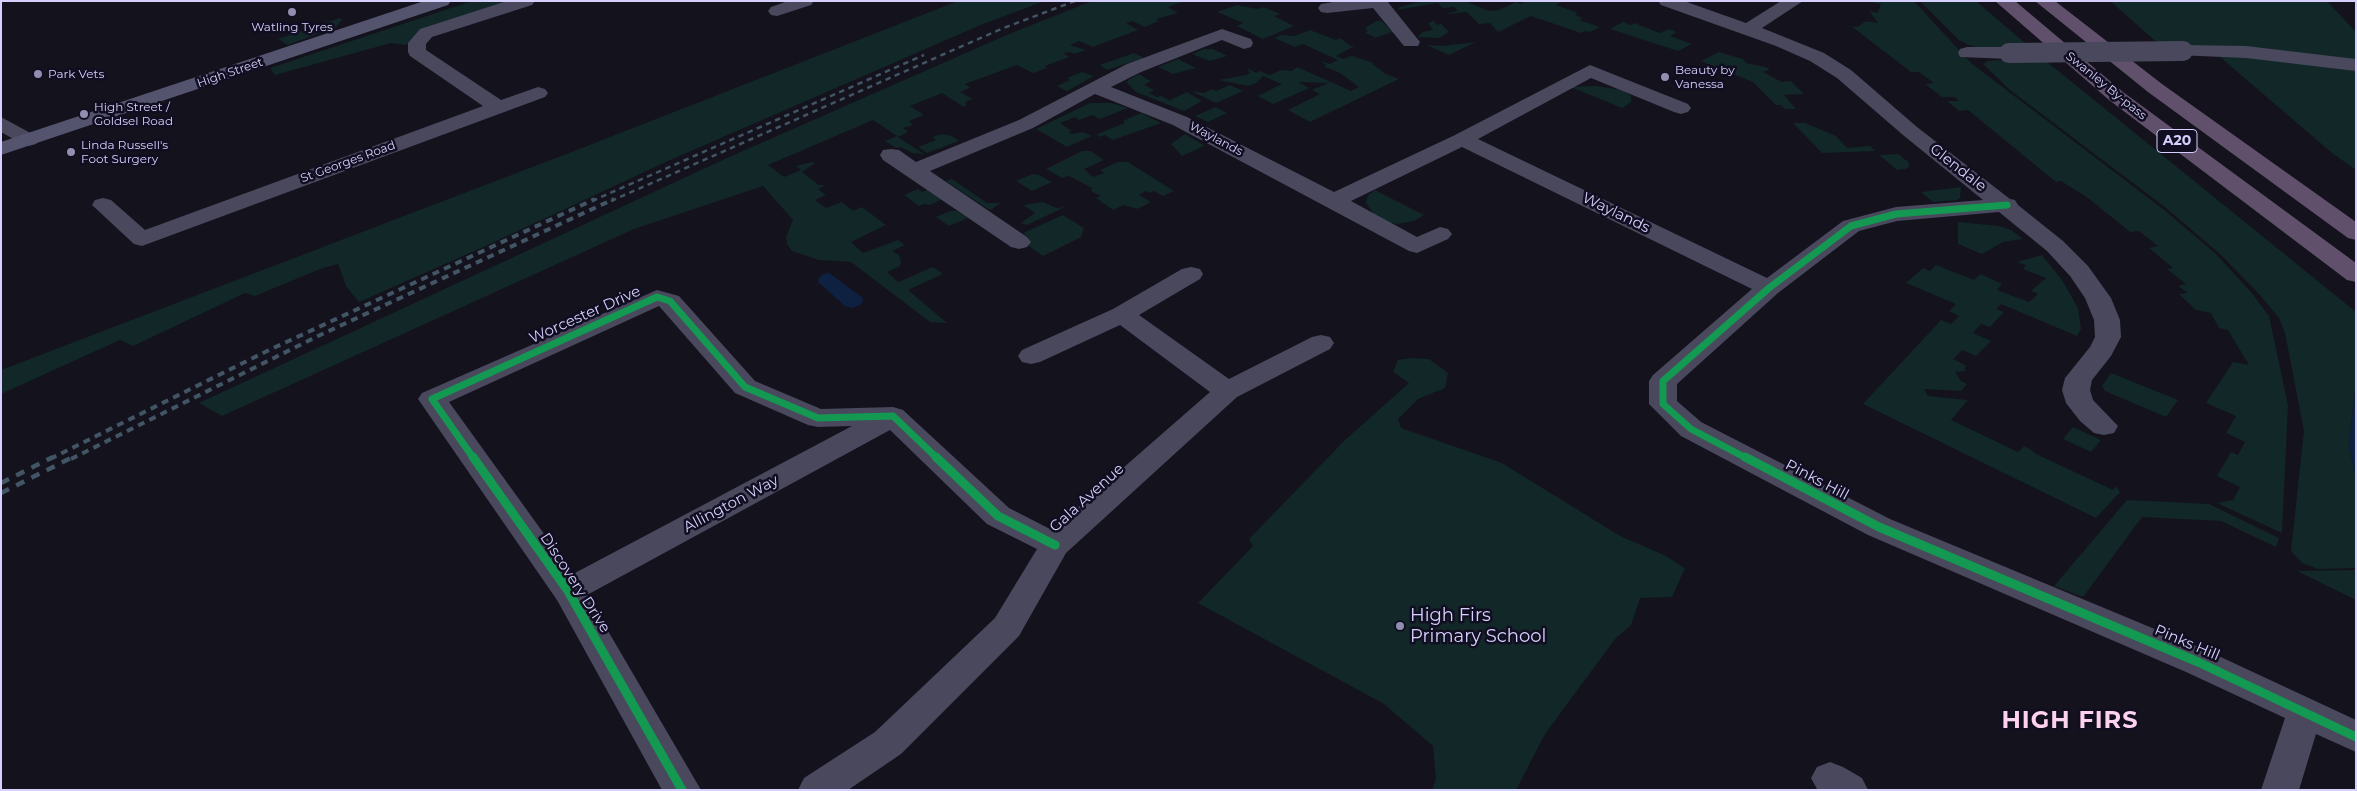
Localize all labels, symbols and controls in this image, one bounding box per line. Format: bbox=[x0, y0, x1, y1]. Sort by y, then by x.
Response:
marker: Watling Tyres bbox=[286, 6, 298, 18]
place label: Watling Tyres bbox=[251, 20, 333, 34]
street label: Swanley By-pass bbox=[2063, 49, 2149, 123]
street label: High Street bbox=[195, 55, 265, 91]
place label: Beauty by Vanessa bbox=[1675, 63, 1735, 91]
place label: Park Vets bbox=[48, 67, 104, 81]
marker: Park Vets bbox=[32, 68, 44, 80]
marker: Beauty by Vanessa bbox=[1659, 71, 1671, 83]
place label: High Street / Goldsel Road bbox=[94, 100, 173, 128]
marker: High Street / Goldsel Road bbox=[78, 108, 90, 120]
street label: Waylands bbox=[1187, 119, 1245, 159]
road number: A20 bbox=[2157, 130, 2197, 152]
place label: Linda Russell's Foot Surgery bbox=[81, 138, 168, 166]
street label: St Georges Road bbox=[299, 138, 397, 186]
street label: Glendale bbox=[1926, 140, 1990, 196]
marker: Linda Russell's Foot Surgery bbox=[65, 146, 77, 158]
street label: Waylands bbox=[1579, 189, 1653, 237]
street label: Worcester Drive bbox=[527, 282, 643, 348]
street label: Pinks Hill bbox=[1782, 456, 1852, 504]
street label: Gala Avenue bbox=[1046, 460, 1128, 536]
street label: Allington Way bbox=[680, 471, 782, 537]
street label: Discovery Drive bbox=[536, 530, 614, 636]
place label: High Firs Primary School bbox=[1410, 605, 1546, 648]
marker: High Firs Primary School bbox=[1394, 620, 1406, 632]
street label: Pinks Hill bbox=[2152, 621, 2222, 665]
district label: HIGH FIRS bbox=[2000, 707, 2140, 735]

